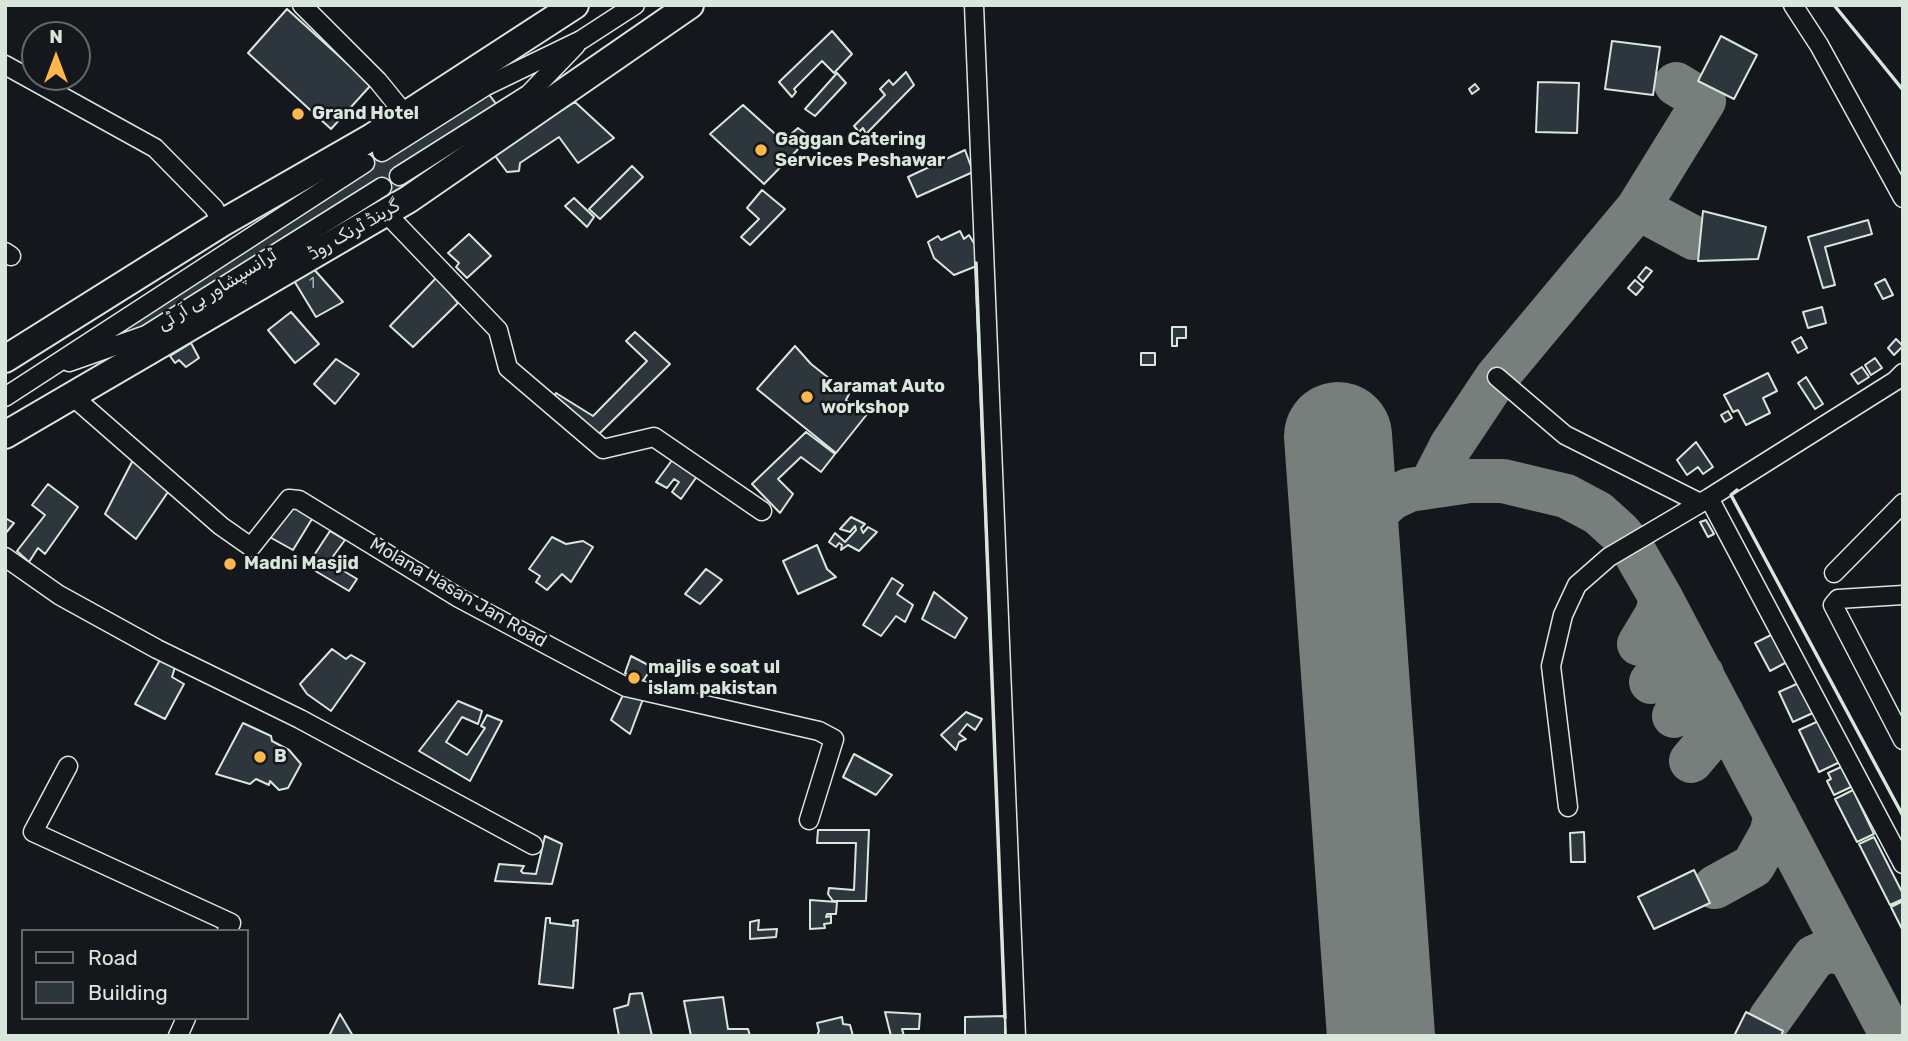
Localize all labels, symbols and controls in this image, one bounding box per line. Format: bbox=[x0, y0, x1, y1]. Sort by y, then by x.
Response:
north arrow bbox=[21, 21, 91, 91]
text: N bbox=[49, 25, 63, 48]
place label: Grand Hotel bbox=[312, 103, 419, 125]
marker: Grand Hotel bbox=[290, 106, 306, 122]
place label: Gaggan Catering Services Peshawar bbox=[775, 129, 945, 172]
marker: Gaggan Catering Services Peshawar bbox=[753, 142, 769, 158]
street label: گرینڈ ٹرنک روڈ bbox=[304, 195, 404, 265]
street label: ٹرانسپشاور بی آر ٹی bbox=[153, 245, 281, 335]
house number: 1 bbox=[309, 276, 315, 292]
place label: Karamat Auto workshop bbox=[821, 376, 945, 418]
marker: Karamat Auto workshop bbox=[799, 389, 815, 405]
street label: Molana Hasan Jan Road bbox=[366, 533, 550, 653]
place label: Madni Masjid bbox=[244, 553, 359, 575]
marker: Madni Masjid bbox=[222, 556, 238, 572]
place label: majlis e soat ul islam pakistan bbox=[648, 657, 780, 700]
marker: majlis e soat ul islam pakistan bbox=[626, 670, 642, 686]
place label: B bbox=[274, 746, 287, 768]
marker: B bbox=[252, 749, 268, 765]
legend bbox=[21, 929, 248, 1020]
text: Road bbox=[88, 945, 138, 970]
text: Building bbox=[88, 980, 168, 1005]

